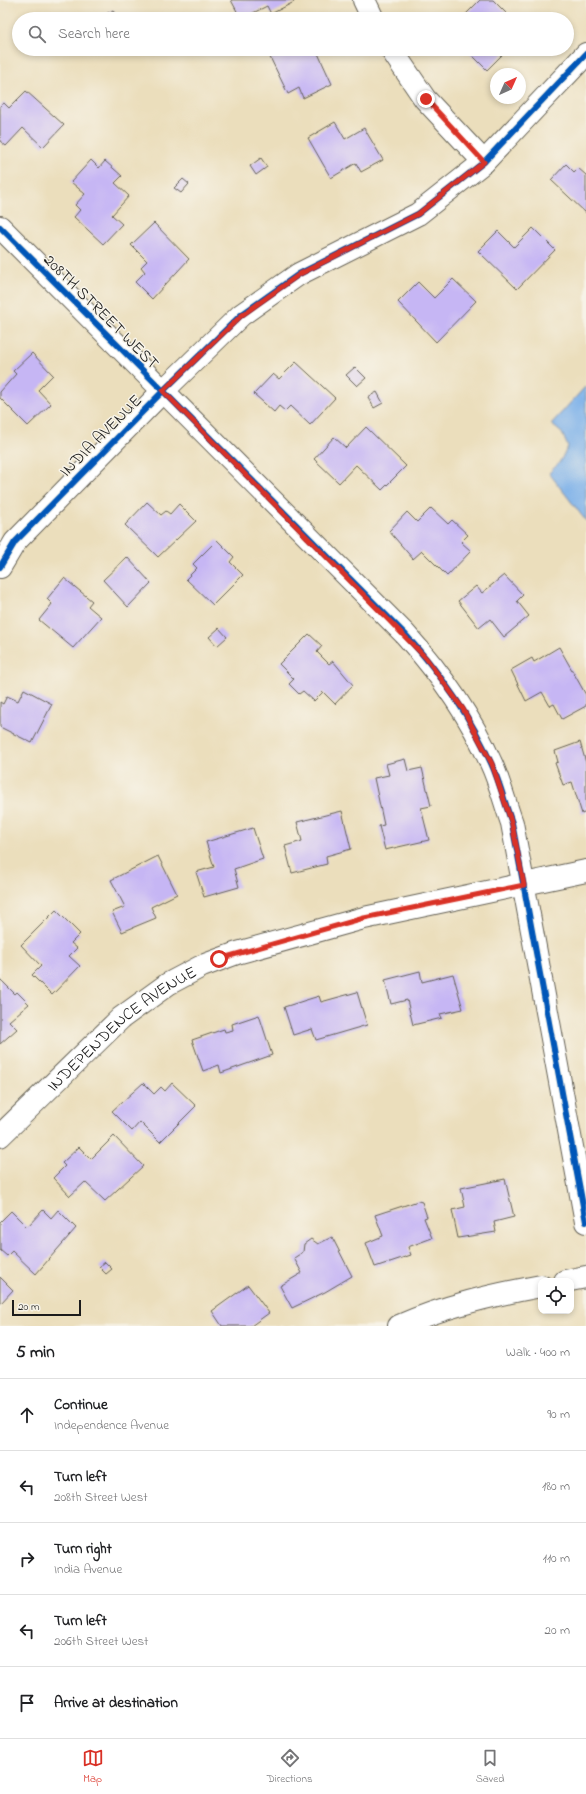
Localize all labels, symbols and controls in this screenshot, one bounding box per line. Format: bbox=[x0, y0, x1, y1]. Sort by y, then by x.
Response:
search box bbox=[12, 12, 574, 56]
icon: search bbox=[26, 23, 48, 45]
text: Search here bbox=[58, 23, 130, 45]
north arrow bbox=[490, 68, 526, 104]
route end bbox=[417, 90, 435, 108]
street label: 208TH STREET WEST bbox=[37, 248, 165, 376]
street label: INDIA AVENUE bbox=[54, 389, 148, 483]
route start bbox=[210, 950, 228, 968]
street label: INDEPENDENCE AVENUE bbox=[42, 960, 201, 1098]
map controls bbox=[538, 1278, 574, 1314]
button: locate bbox=[538, 1278, 574, 1314]
scale bar bbox=[12, 1298, 81, 1317]
text: 20 m bbox=[18, 1299, 40, 1315]
text: 5 min bbox=[16, 1340, 55, 1365]
text: Walk · 400 m bbox=[506, 1343, 570, 1362]
text: Continue bbox=[54, 1394, 108, 1416]
icon: ahead bbox=[16, 1404, 38, 1426]
text: 90 m bbox=[547, 1405, 570, 1424]
text: Independence Avenue bbox=[54, 1416, 169, 1435]
text: Turn left bbox=[54, 1466, 107, 1488]
icon: left bbox=[16, 1476, 38, 1498]
text: 180 m bbox=[542, 1477, 570, 1496]
text: 208th Street West bbox=[54, 1488, 148, 1507]
text: Turn right bbox=[54, 1538, 112, 1560]
icon: right bbox=[16, 1548, 38, 1570]
text: 110 m bbox=[543, 1549, 570, 1568]
text: India Avenue bbox=[54, 1560, 122, 1579]
text: Turn left bbox=[54, 1610, 107, 1632]
icon: left bbox=[16, 1620, 38, 1642]
text: 20 m bbox=[545, 1621, 570, 1640]
text: 206th Street West bbox=[54, 1632, 148, 1651]
icon: arrive bbox=[16, 1692, 38, 1714]
text: Arrive at destination bbox=[54, 1692, 178, 1714]
tab: Map bbox=[82, 1747, 104, 1787]
tab: Directions bbox=[267, 1747, 312, 1787]
tab: Saved bbox=[476, 1747, 504, 1787]

